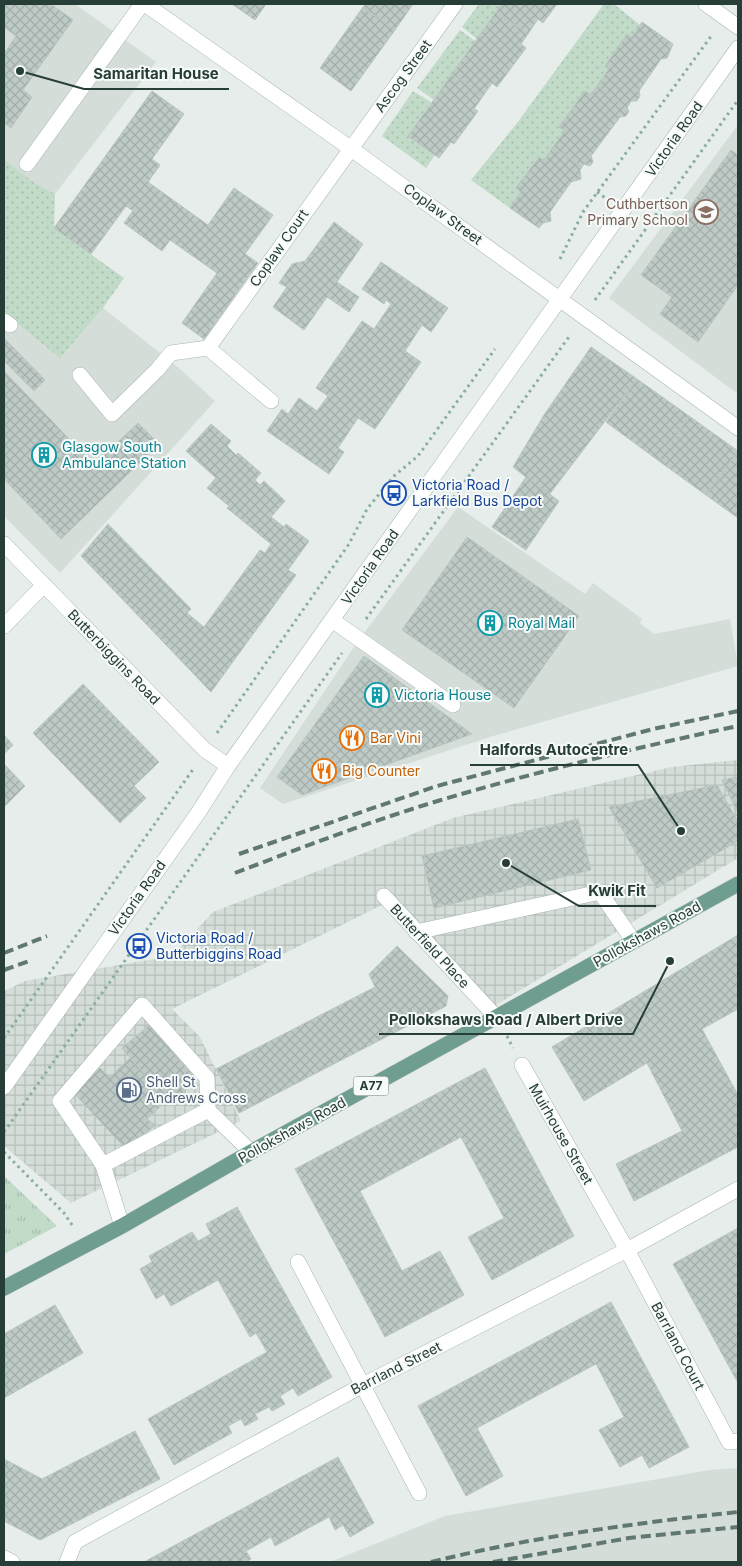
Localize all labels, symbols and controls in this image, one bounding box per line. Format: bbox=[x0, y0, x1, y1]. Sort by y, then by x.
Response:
street label: Ascog Street bbox=[371, 36, 435, 115]
callout: Samaritan House bbox=[84, 59, 229, 89]
text: Samaritan House bbox=[93, 64, 219, 83]
street label: Victoria Road bbox=[641, 98, 706, 180]
street label: Coplaw Street bbox=[401, 179, 486, 248]
place label: Cuthbertson Primary School bbox=[587, 195, 688, 228]
school or university icon: Cuthbertson Primary School bbox=[693, 199, 719, 225]
street label: Coplaw Court bbox=[246, 205, 312, 290]
place label: Glasgow South Ambulance Station bbox=[62, 438, 187, 471]
building icon: Glasgow South Ambulance Station bbox=[31, 442, 57, 468]
place label: Victoria Road / Larkfield Bus Depot bbox=[412, 476, 543, 509]
bus stop icon: Victoria Road / Larkfield Bus Depot bbox=[381, 480, 407, 506]
street label: Victoria Road bbox=[337, 526, 402, 608]
street label: Butterbiggins Road bbox=[65, 606, 164, 708]
building icon: Royal Mail bbox=[477, 610, 503, 636]
place label: Royal Mail bbox=[508, 614, 575, 631]
building icon: Victoria House bbox=[364, 682, 390, 708]
place label: Victoria House bbox=[394, 686, 491, 703]
restaurant icon: Bar Vini bbox=[339, 725, 365, 751]
place label: Bar Vini bbox=[370, 729, 421, 746]
callout: Halfords Autocentre bbox=[470, 735, 638, 765]
text: Halfords Autocentre bbox=[480, 740, 628, 759]
restaurant icon: Big Counter bbox=[311, 758, 337, 784]
place label: Big Counter bbox=[342, 762, 420, 779]
street label: Victoria Road bbox=[104, 857, 169, 939]
callout: Kwik Fit bbox=[579, 876, 656, 906]
text: Kwik Fit bbox=[588, 881, 646, 900]
street label: Pollokshaws Road bbox=[590, 897, 703, 970]
street label: Butterfield Place bbox=[387, 900, 474, 991]
place label: Victoria Road / Butterbiggins Road bbox=[156, 929, 282, 962]
bus stop icon: Victoria Road / Butterbiggins Road bbox=[126, 933, 152, 959]
callout: Pollokshaws Road / Albert Drive bbox=[379, 1004, 633, 1034]
text: Pollokshaws Road / Albert Drive bbox=[389, 1010, 623, 1029]
place label: Shell St Andrews Cross bbox=[146, 1073, 247, 1106]
road number: A77 bbox=[354, 1076, 388, 1096]
fuel station icon: Shell St Andrews Cross bbox=[116, 1077, 142, 1103]
street label: Muirhouse Street bbox=[526, 1080, 597, 1188]
street label: Pollokshaws Road bbox=[235, 1093, 348, 1166]
street label: Barrland Court bbox=[648, 1299, 709, 1393]
street label: Barrland Street bbox=[348, 1337, 444, 1398]

